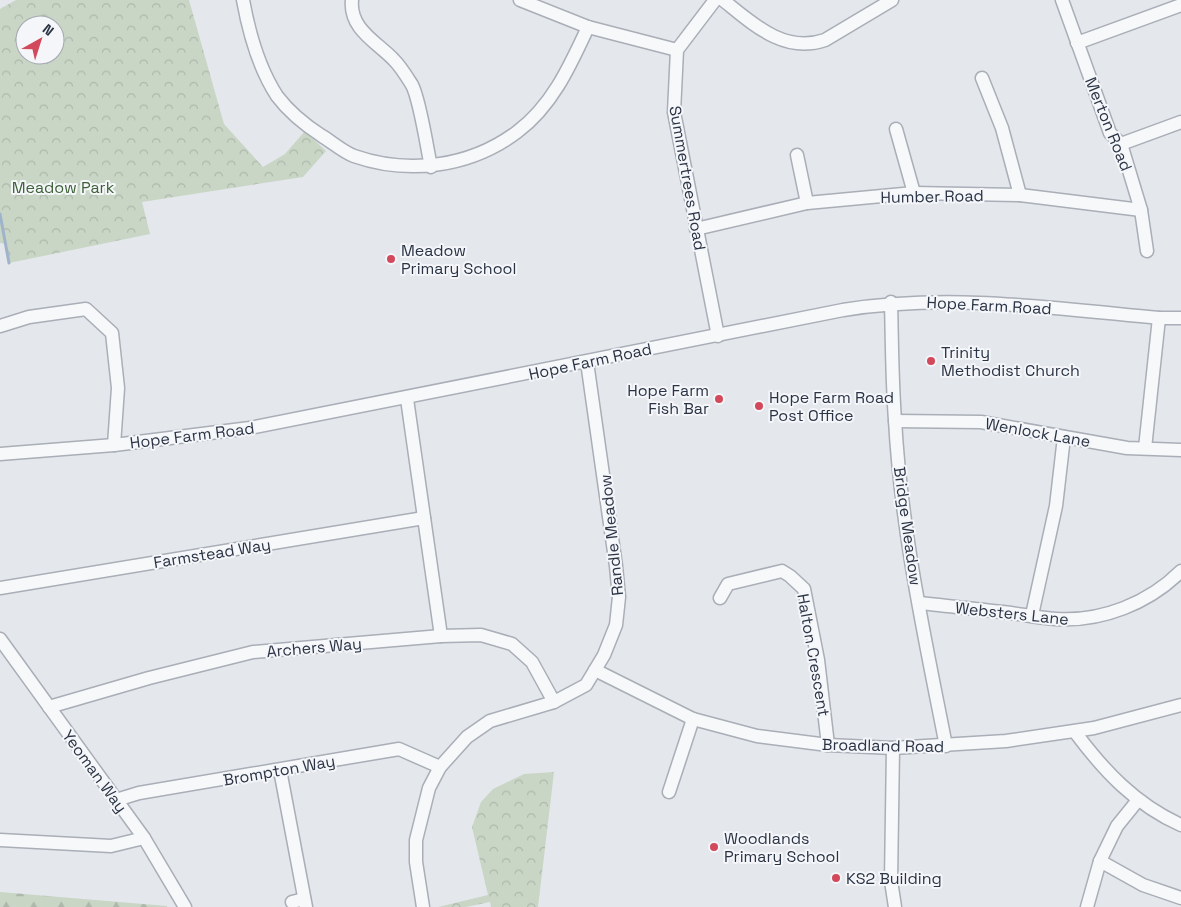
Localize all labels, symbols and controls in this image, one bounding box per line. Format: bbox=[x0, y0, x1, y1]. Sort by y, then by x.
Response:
north arrow bbox=[15, 15, 65, 65]
text: N bbox=[39, 20, 57, 40]
street label: Merton Road bbox=[1080, 74, 1137, 174]
street label: Summertrees Road bbox=[664, 104, 711, 252]
park label: Meadow Park bbox=[12, 177, 115, 198]
street label: Humber Road bbox=[880, 185, 984, 208]
place label: Meadow Primary School bbox=[401, 240, 516, 279]
marker: Meadow Primary School bbox=[385, 253, 397, 265]
street label: Hope Farm Road bbox=[926, 292, 1052, 319]
street label: Hope Farm Road bbox=[527, 338, 654, 385]
place label: Trinity Methodist Church bbox=[941, 342, 1080, 381]
marker: Trinity Methodist Church bbox=[925, 355, 937, 367]
place label: Hope Farm Fish Bar bbox=[627, 380, 709, 419]
place label: Hope Farm Road Post Office bbox=[769, 387, 894, 426]
marker: Hope Farm Fish Bar bbox=[713, 393, 725, 405]
marker: Hope Farm Road Post Office bbox=[753, 400, 765, 412]
street label: Wenlock Lane bbox=[984, 413, 1092, 452]
street label: Hope Farm Road bbox=[129, 417, 255, 454]
street label: Bridge Meadow bbox=[889, 465, 926, 587]
street label: Randle Meadow bbox=[595, 473, 628, 597]
street label: Farmstead Way bbox=[152, 534, 272, 573]
street label: Halton Crescent bbox=[792, 592, 835, 718]
street label: Websters Lane bbox=[954, 597, 1070, 630]
street label: Archers Way bbox=[266, 633, 363, 662]
street label: Yeoman Way bbox=[58, 726, 132, 817]
street label: Broadland Road bbox=[822, 734, 944, 757]
street label: Brompton Way bbox=[221, 750, 337, 791]
place label: Woodlands Primary School bbox=[724, 828, 839, 867]
marker: Woodlands Primary School bbox=[708, 841, 720, 853]
place label: KS2 Building bbox=[846, 868, 942, 889]
marker: KS2 Building bbox=[830, 872, 842, 884]

